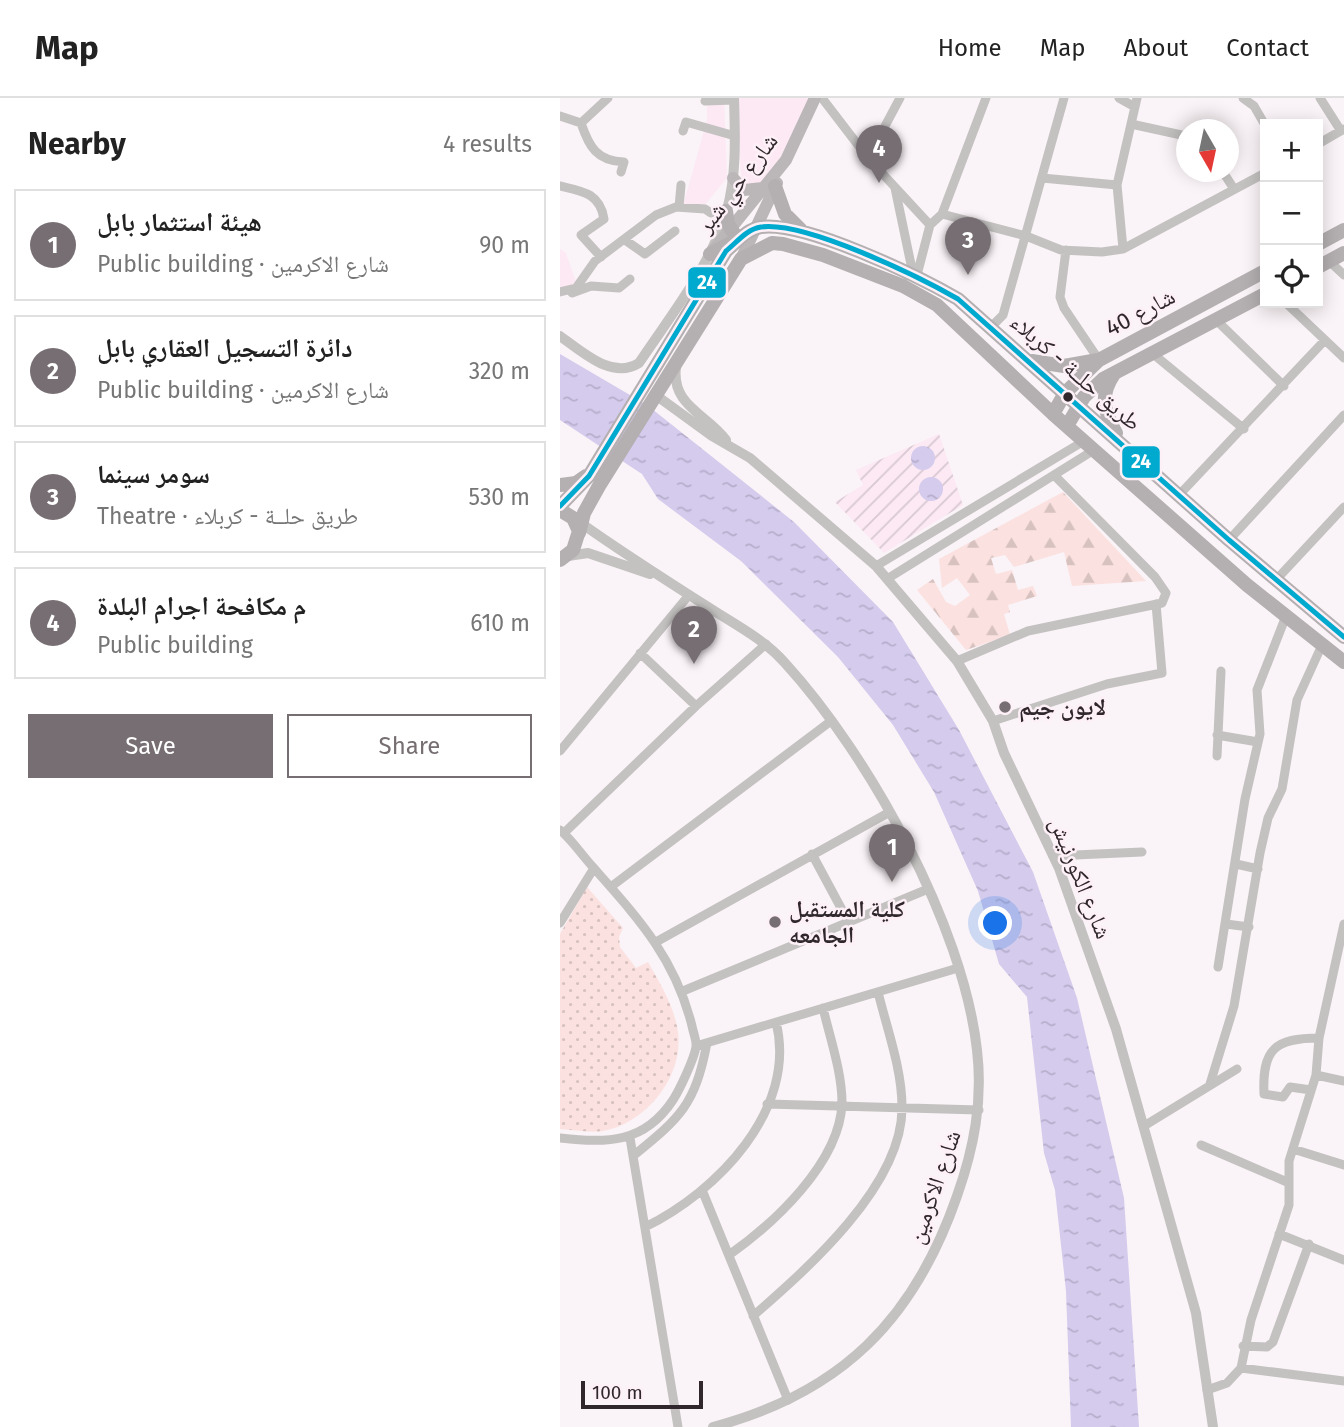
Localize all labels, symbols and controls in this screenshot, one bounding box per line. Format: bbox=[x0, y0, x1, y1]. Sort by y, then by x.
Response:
text: Map bbox=[35, 28, 99, 68]
text: Home bbox=[938, 34, 1002, 62]
text: Map bbox=[1040, 34, 1086, 62]
text: About bbox=[1124, 34, 1188, 62]
text: Contact bbox=[1226, 34, 1309, 62]
north arrow bbox=[1176, 119, 1239, 182]
map controls bbox=[1260, 119, 1323, 308]
button: + bbox=[1260, 119, 1323, 182]
pin: 4 bbox=[856, 125, 902, 183]
text: Nearby bbox=[28, 126, 126, 162]
street label: شارع حي شبر bbox=[690, 128, 787, 242]
text: 4 results bbox=[443, 130, 532, 158]
button: − bbox=[1260, 182, 1323, 245]
text: هيئة استثمار بابل bbox=[97, 207, 262, 238]
pin: 3 bbox=[945, 217, 991, 275]
text: 1 bbox=[48, 231, 58, 259]
text: 90 m bbox=[479, 231, 530, 259]
button: locate bbox=[1260, 245, 1323, 308]
text: Public building · شارع الاكرمين bbox=[97, 250, 389, 278]
line badge: 24 bbox=[687, 266, 727, 299]
text: 24 bbox=[697, 271, 717, 294]
street label: شارع 40 bbox=[1100, 282, 1180, 343]
street label: طريق حلــة - كربلاء bbox=[1005, 308, 1147, 436]
text: دائرة التسجيل العقاري بابل bbox=[97, 333, 353, 364]
text: 2 bbox=[47, 357, 59, 385]
text: 320 m bbox=[469, 357, 530, 385]
text: Public building · شارع الاكرمين bbox=[97, 376, 389, 404]
unlabelled marker bbox=[1061, 390, 1075, 404]
line badge: 24 bbox=[1121, 445, 1161, 479]
text: 24 bbox=[1131, 450, 1151, 473]
text: سومر سينما bbox=[97, 459, 210, 490]
text: 3 bbox=[47, 483, 59, 511]
text: 530 m bbox=[469, 483, 530, 511]
text: Theatre · طريق حلــة - كربلاء bbox=[97, 502, 358, 530]
text: م مكافحة اجرام البلدة bbox=[97, 591, 306, 622]
pin: 2 bbox=[671, 606, 717, 664]
text: 4 bbox=[47, 609, 60, 637]
text: 610 m bbox=[470, 609, 530, 637]
text: Public building bbox=[97, 631, 253, 659]
place label: لايون جيم bbox=[1019, 693, 1106, 723]
marker: لايون جيم bbox=[997, 699, 1013, 715]
button: Save bbox=[28, 714, 273, 778]
button: Share bbox=[287, 714, 532, 778]
street label: شارع الكورنيش bbox=[1043, 813, 1118, 943]
pin: 1 bbox=[869, 824, 915, 882]
place label: كلية المستقبل الجامعه bbox=[789, 895, 905, 949]
your location bbox=[978, 906, 1012, 940]
marker: كلية المستقبل الجامعه bbox=[767, 914, 783, 930]
street label: شارع الاكرمين bbox=[902, 1127, 967, 1248]
scale bar bbox=[581, 1378, 704, 1410]
text: 100 m bbox=[592, 1381, 643, 1404]

